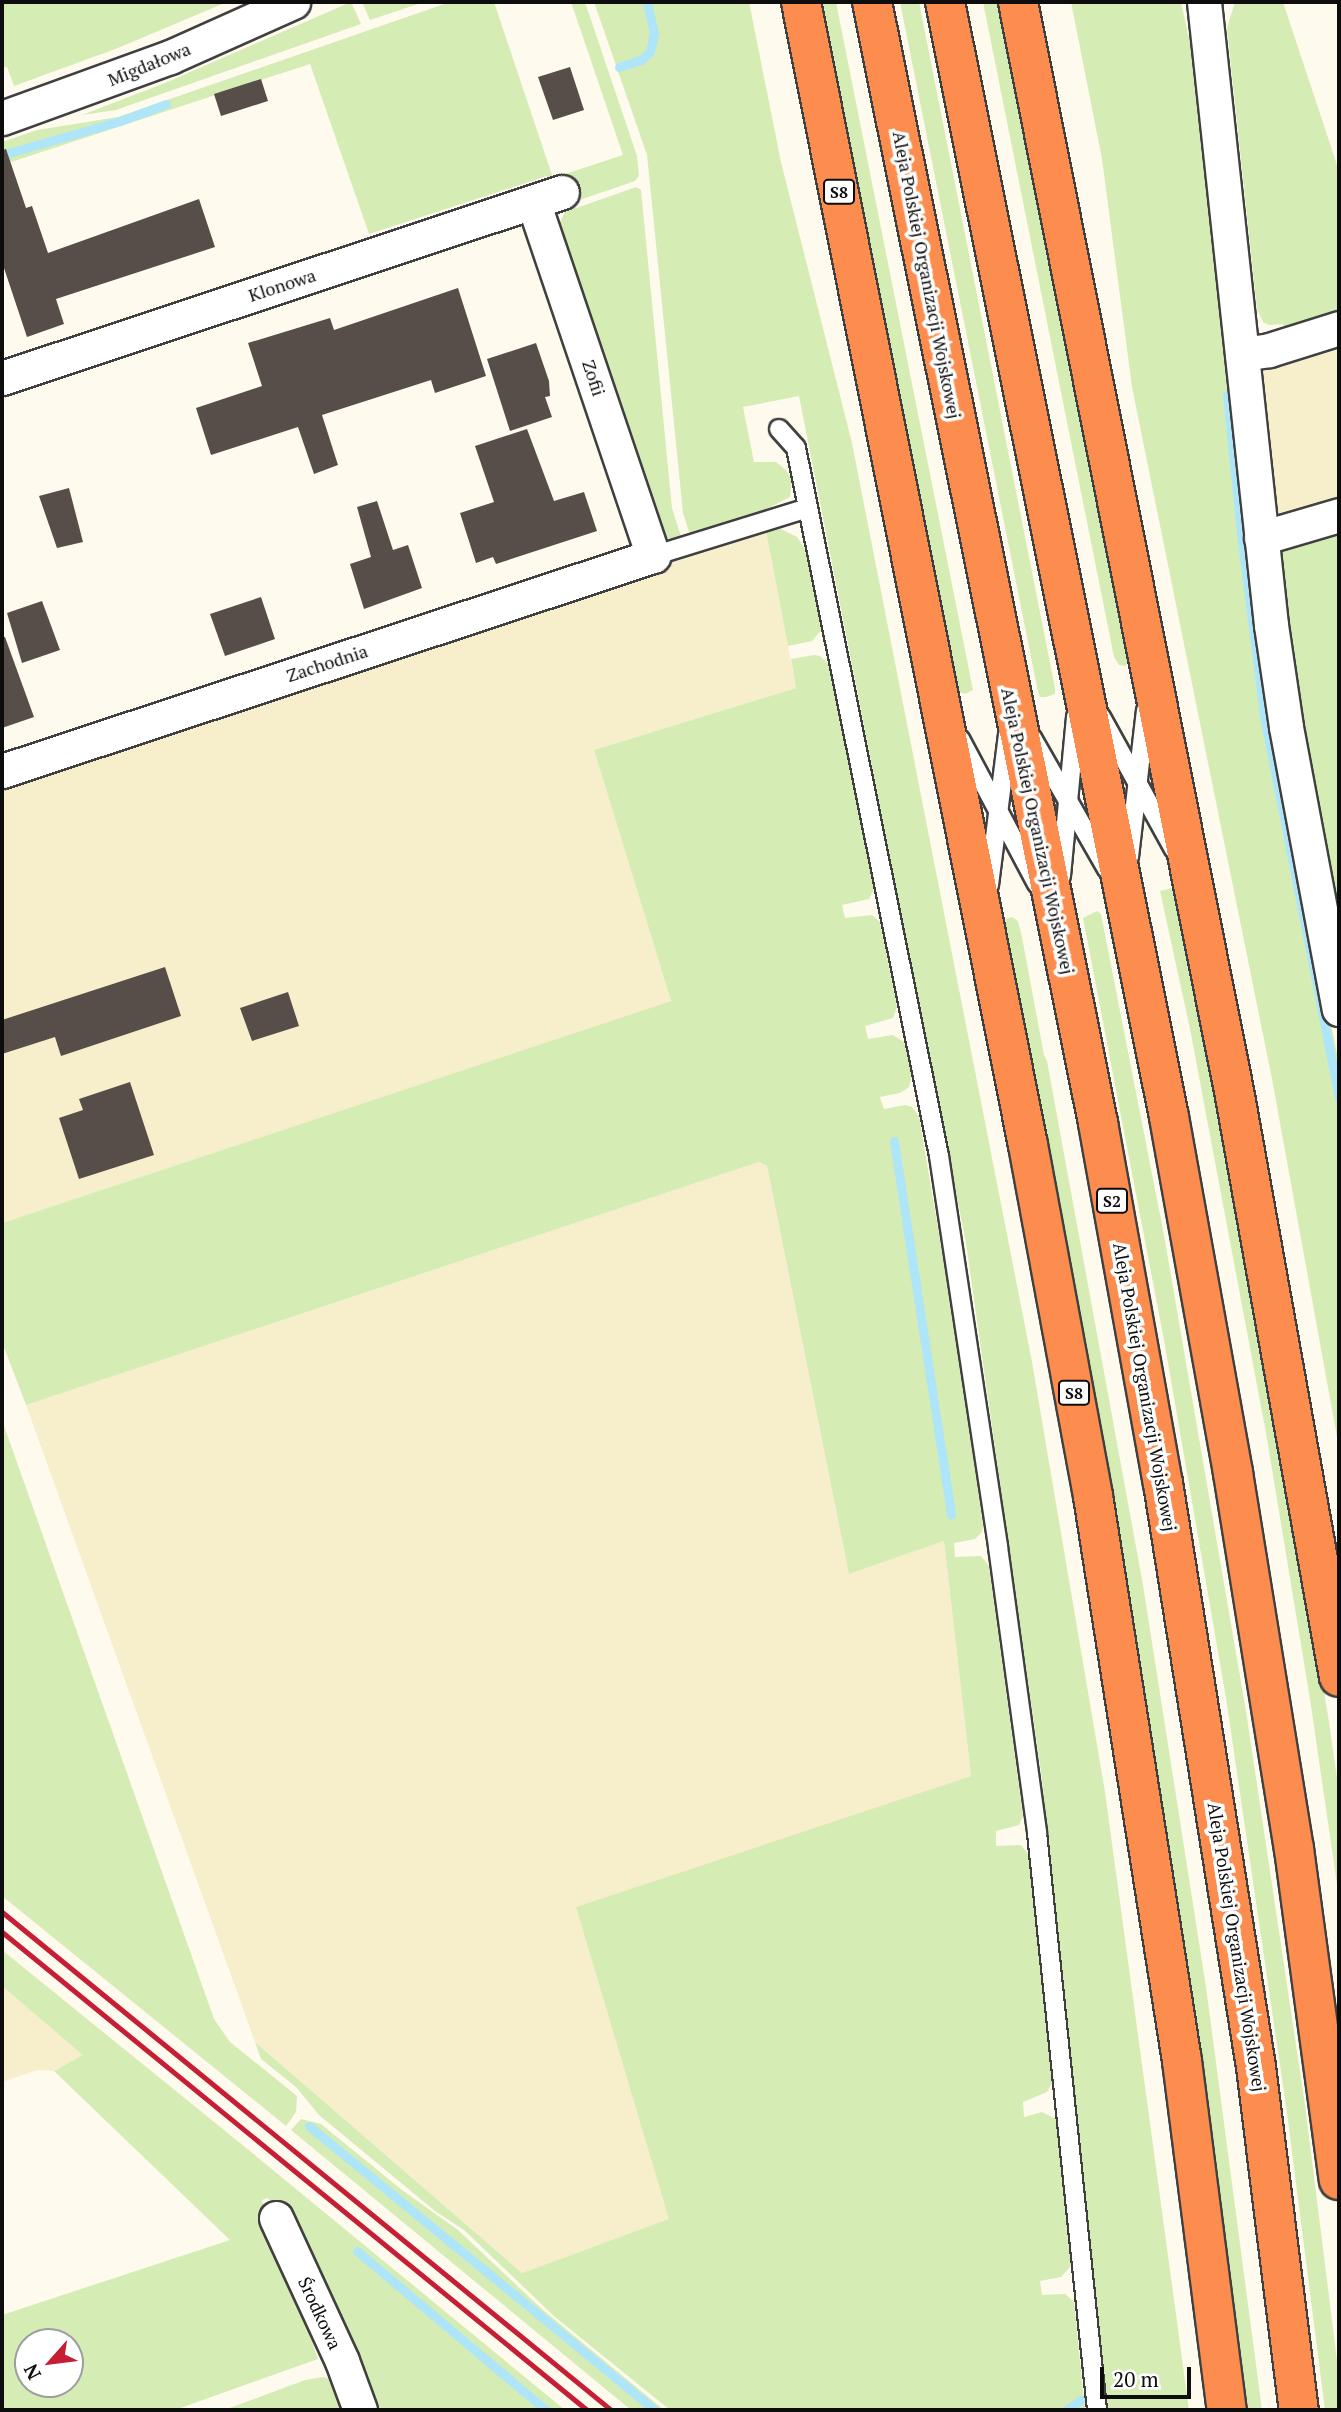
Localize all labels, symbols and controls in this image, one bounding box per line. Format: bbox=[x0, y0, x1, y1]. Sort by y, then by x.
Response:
street label: Migdałowa bbox=[104, 38, 194, 90]
street label: Aleja Polskiej Organizacji Wojskowej bbox=[888, 129, 966, 421]
road number: S8 bbox=[822, 180, 856, 204]
street label: Klonowa bbox=[246, 264, 318, 306]
street label: Zofii bbox=[578, 357, 610, 399]
street label: Zachodnia bbox=[284, 640, 370, 686]
street label: Aleja Polskiej Organizacji Wojskowej bbox=[997, 686, 1079, 976]
road number: S2 bbox=[1094, 1189, 1130, 1214]
street label: Aleja Polskiej Organizacji Wojskowej bbox=[1109, 1241, 1181, 1533]
road number: S8 bbox=[1056, 1380, 1092, 1406]
street label: Aleja Polskiej Organizacji Wojskowej bbox=[1203, 1801, 1271, 2093]
street label: Środkowa bbox=[294, 2273, 346, 2353]
north arrow bbox=[14, 2328, 84, 2398]
scale bar bbox=[1103, 2352, 1194, 2396]
text: N bbox=[17, 2360, 46, 2384]
text: 20 m bbox=[1113, 2365, 1159, 2393]

